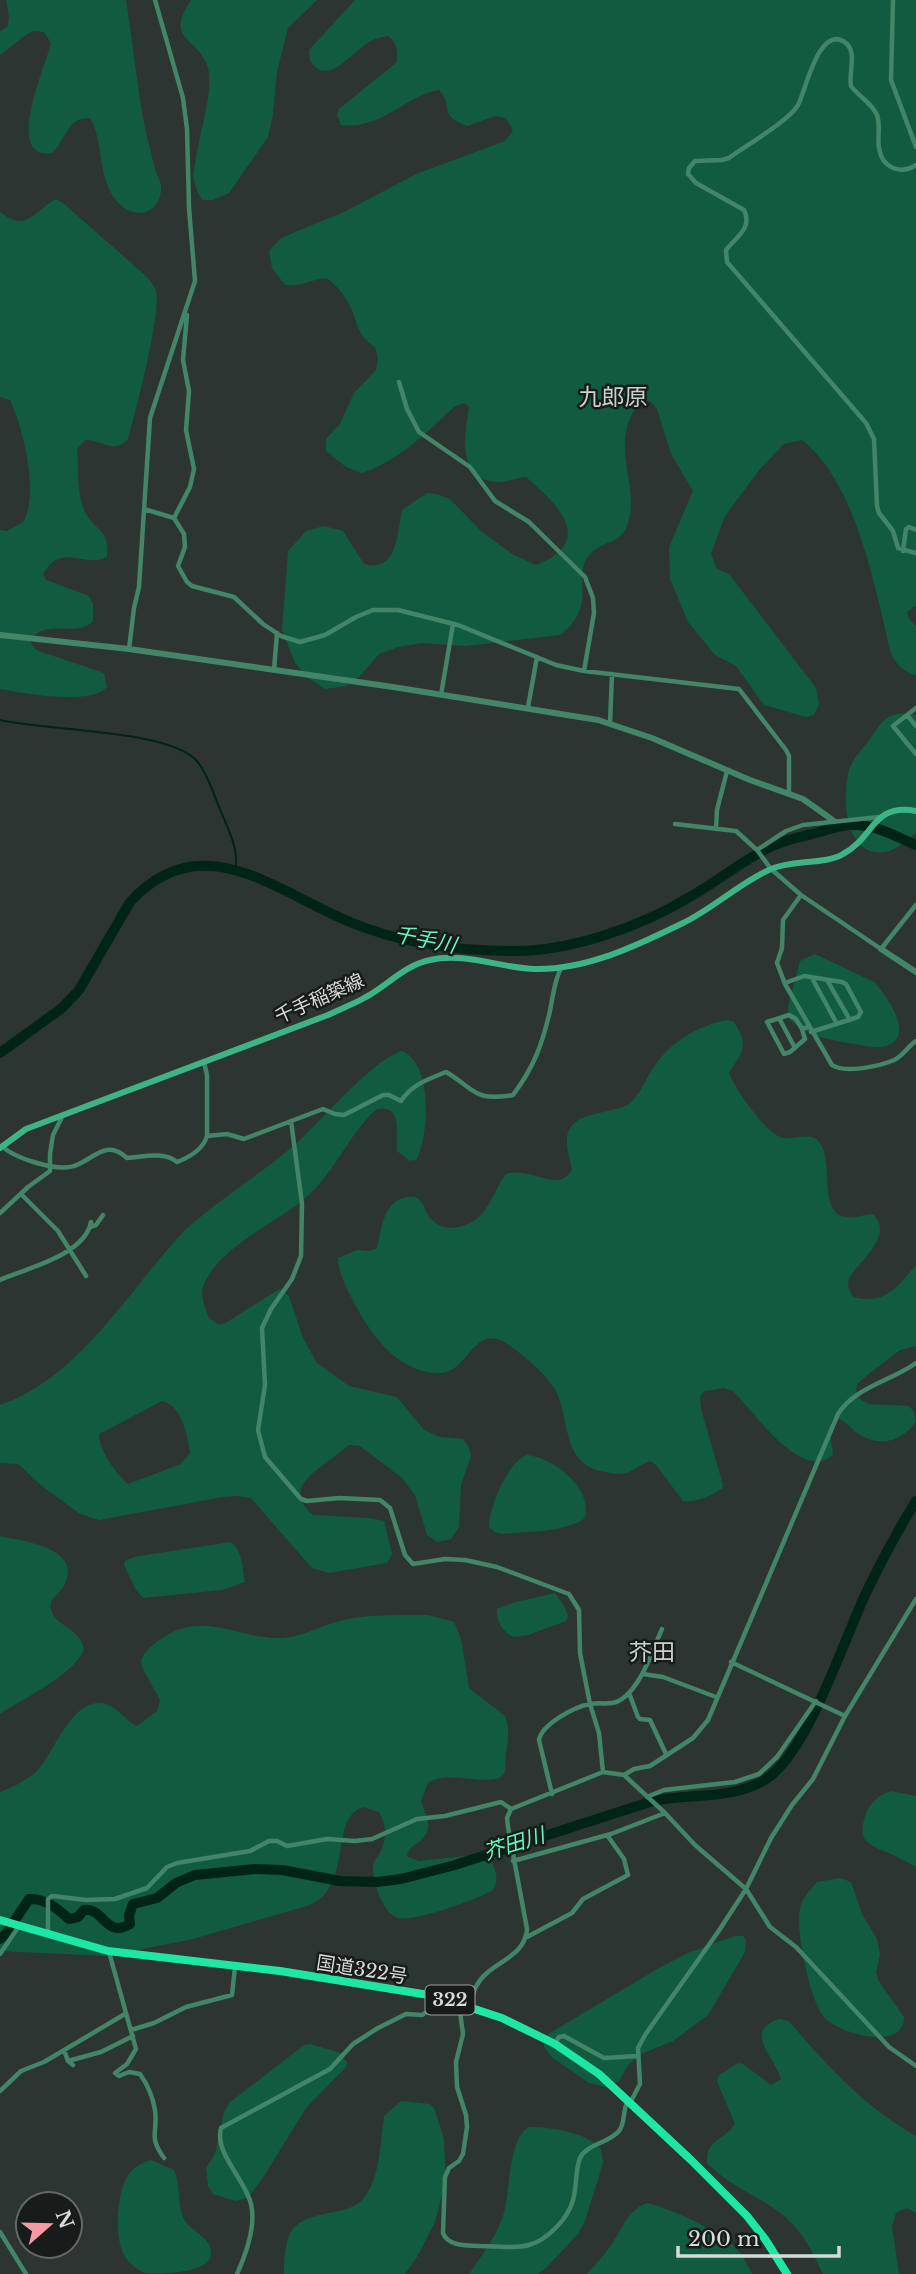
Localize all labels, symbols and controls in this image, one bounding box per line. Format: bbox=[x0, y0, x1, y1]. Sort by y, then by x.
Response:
district label: 九郎原 bbox=[579, 383, 648, 411]
water label: 千手川 bbox=[392, 921, 460, 959]
street label: 千手稲築線 bbox=[271, 969, 367, 1028]
district label: 芥田 bbox=[629, 1638, 675, 1666]
water label: 芥田川 bbox=[480, 1822, 550, 1866]
street label: 国道322号 bbox=[315, 1951, 409, 1988]
road number: 322 bbox=[426, 1986, 475, 2014]
north arrow bbox=[14, 2190, 84, 2260]
text: N bbox=[51, 2207, 78, 2232]
scale bar bbox=[678, 2214, 839, 2258]
text: 200 m bbox=[688, 2226, 760, 2252]

